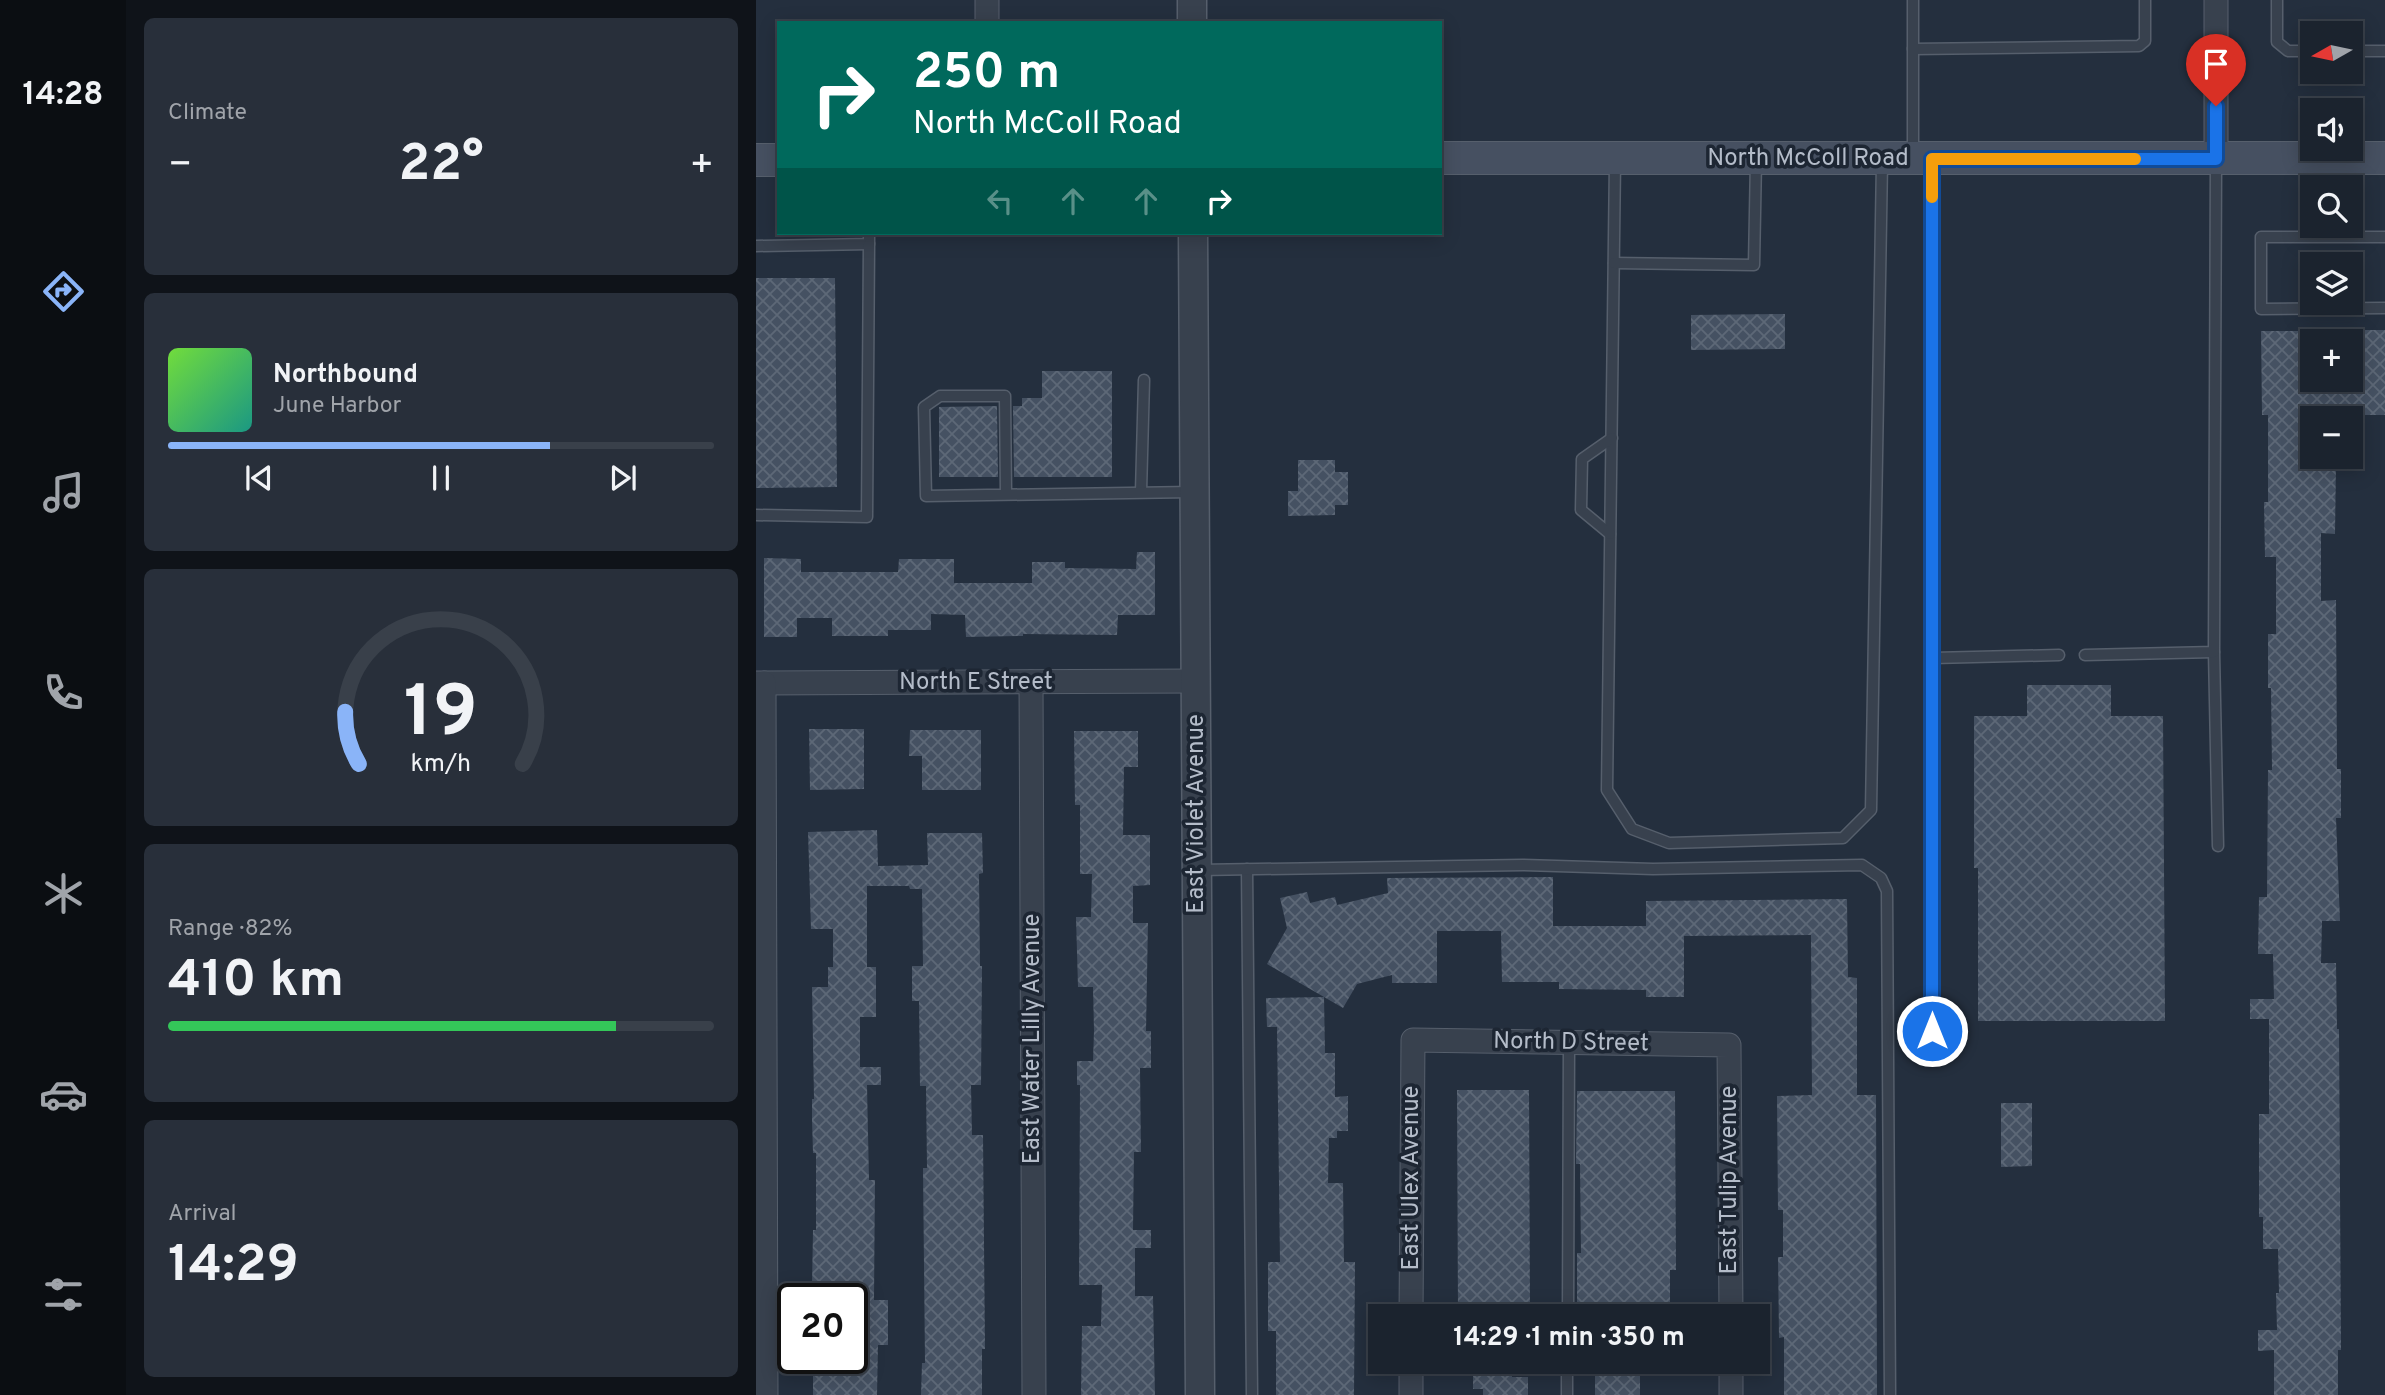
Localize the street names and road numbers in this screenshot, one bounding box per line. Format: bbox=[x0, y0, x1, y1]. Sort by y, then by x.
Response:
street label: North McColl Road bbox=[1707, 144, 1909, 174]
street label: North E Street bbox=[899, 668, 1053, 698]
street label: East Violet Avenue bbox=[1182, 714, 1212, 914]
street label: East Water Lilly Avenue bbox=[1018, 914, 1048, 1164]
street label: North D Street bbox=[1493, 1027, 1649, 1059]
street label: East Tulip Avenue bbox=[1715, 1085, 1745, 1275]
street label: East Ulex Avenue bbox=[1397, 1086, 1427, 1270]

